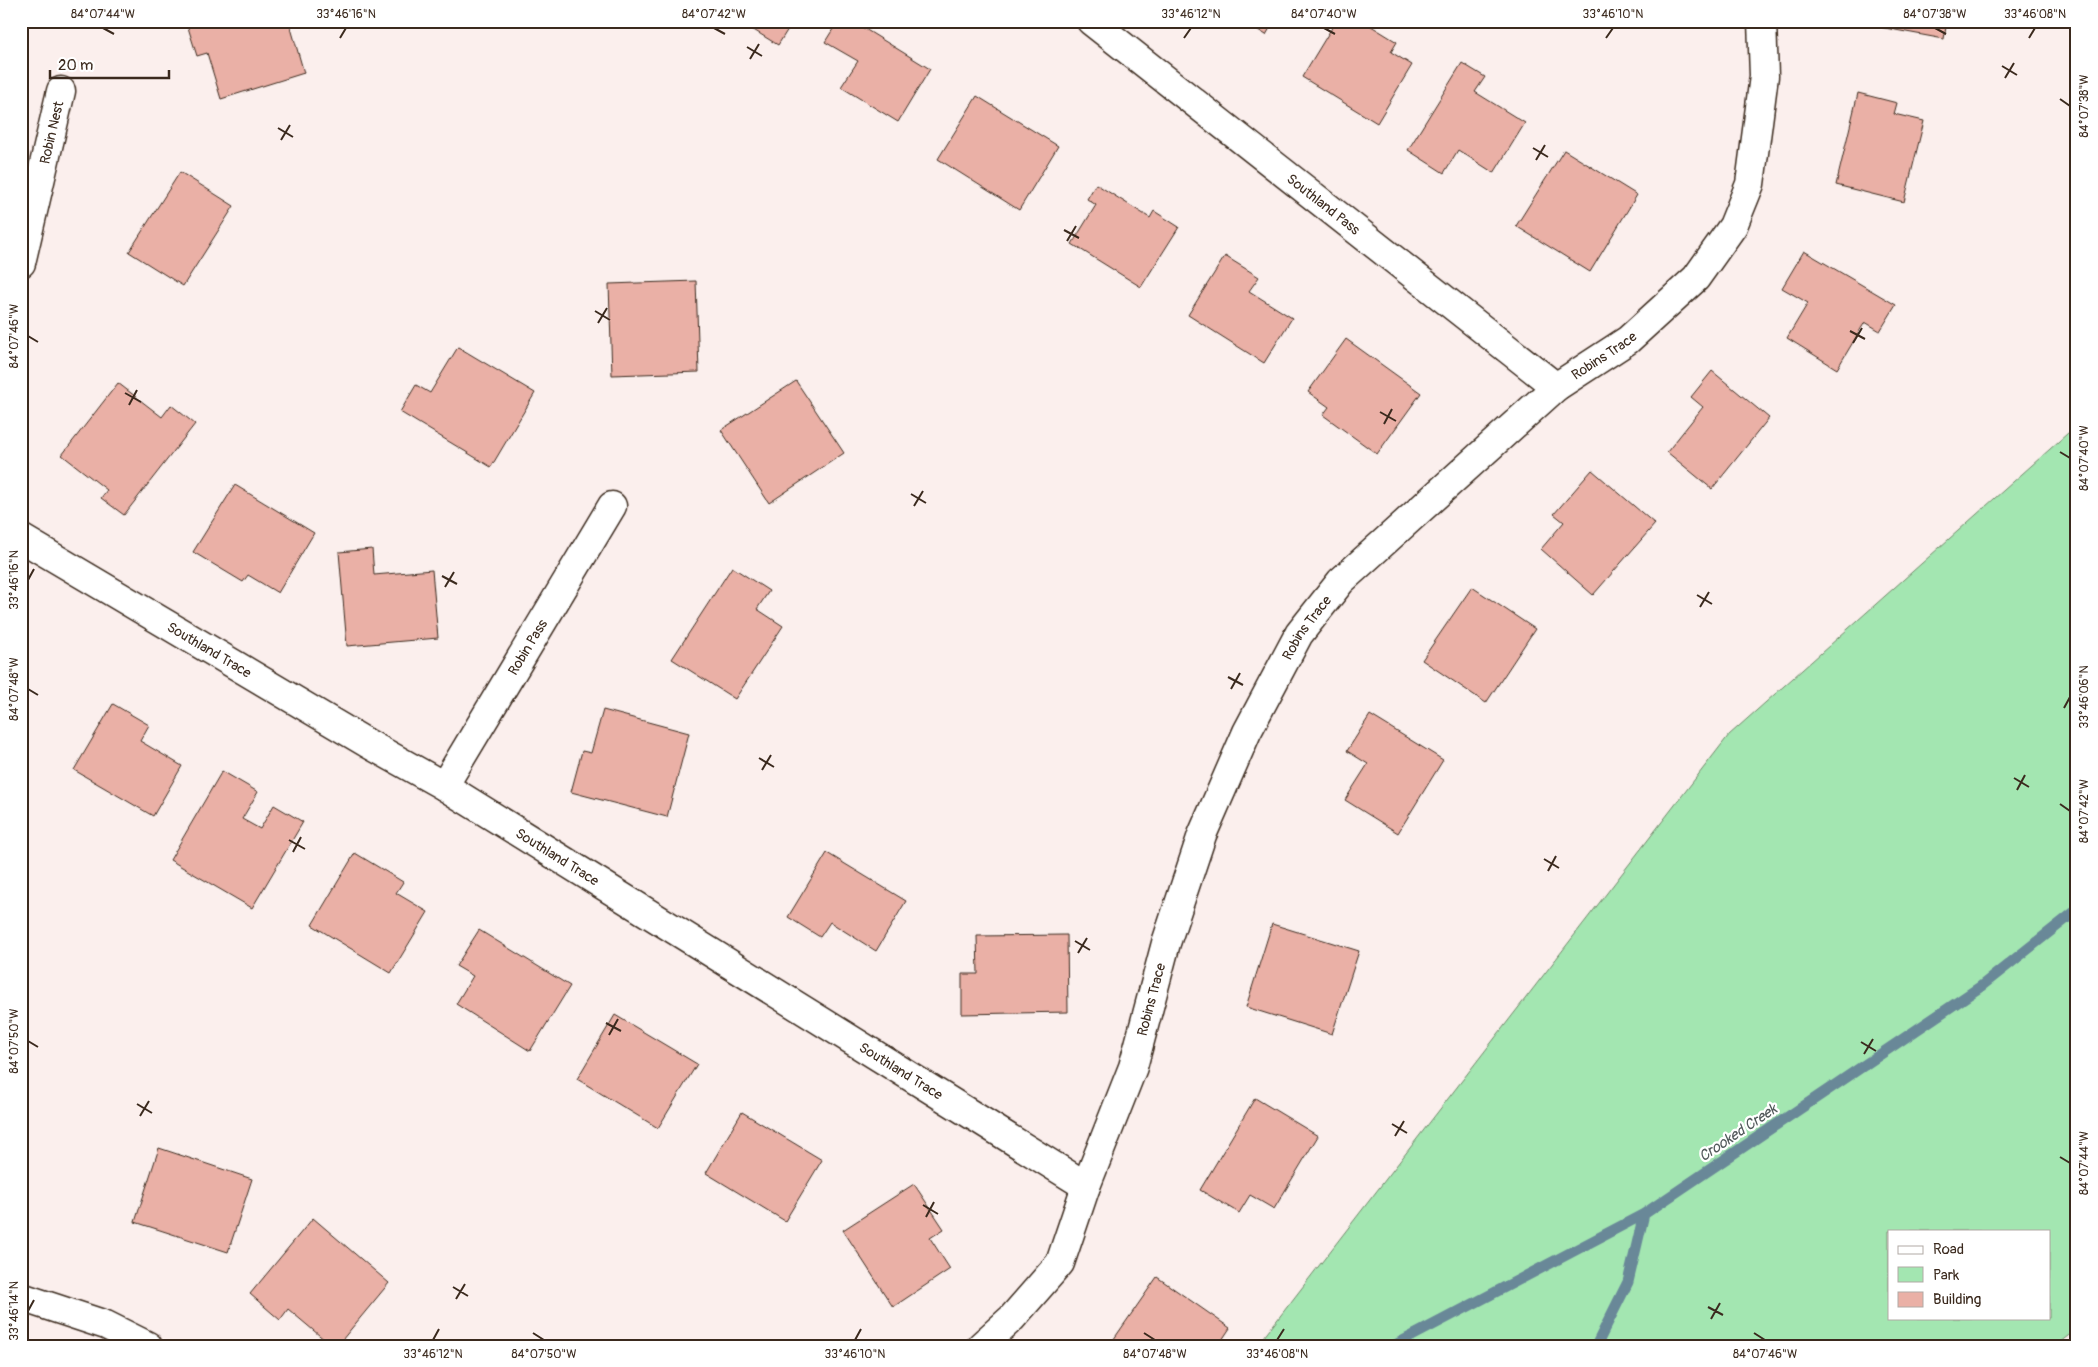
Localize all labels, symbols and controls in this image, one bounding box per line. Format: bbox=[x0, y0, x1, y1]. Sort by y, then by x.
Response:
text: 84°07'44"W bbox=[71, 7, 135, 22]
text: 33°46'16"N bbox=[316, 7, 376, 22]
text: 84°07'42"W bbox=[682, 7, 746, 22]
text: 33°46'12"N bbox=[1161, 7, 1221, 22]
text: 84°07'40"W bbox=[1291, 7, 1357, 22]
text: 33°46'10"N bbox=[1583, 7, 1643, 22]
text: 84°07'38"W bbox=[1903, 7, 1967, 22]
text: 33°46'08"N bbox=[2004, 7, 2066, 22]
scale bar bbox=[50, 48, 169, 80]
text: 20 m bbox=[58, 56, 93, 75]
text: 84°07'38"W bbox=[2077, 74, 2092, 138]
street label: Robin Nest bbox=[36, 99, 67, 166]
street label: Southland Pass bbox=[1284, 170, 1364, 239]
text: 84°07'46"W bbox=[7, 304, 22, 368]
street label: Robins Trace bbox=[1568, 328, 1640, 383]
text: 84°07'40"W bbox=[2077, 425, 2092, 491]
text: 33°46'16"N bbox=[7, 550, 22, 610]
street label: Robins Trace bbox=[1278, 592, 1335, 663]
street label: Robin Pass bbox=[504, 615, 551, 678]
street label: Southland Trace bbox=[164, 618, 255, 681]
text: 84°07'48"W bbox=[7, 657, 22, 721]
text: 33°46'06"N bbox=[2077, 665, 2092, 729]
text: 84°07'42"W bbox=[2077, 779, 2092, 843]
street label: Southland Trace bbox=[513, 824, 602, 889]
street label: Robins Trace bbox=[1133, 961, 1169, 1038]
text: 84°07'50"W bbox=[7, 1008, 22, 1074]
street label: Southland Trace bbox=[856, 1038, 946, 1103]
water label: Crooked Creek bbox=[1695, 1099, 1782, 1166]
text: 84°07'44"W bbox=[2077, 1131, 2092, 1195]
legend bbox=[1888, 1230, 2050, 1320]
text: Road bbox=[1933, 1240, 1964, 1259]
text: Park bbox=[1933, 1266, 1960, 1285]
text: 33°46'14"N bbox=[7, 1281, 22, 1341]
text: Building bbox=[1933, 1290, 1981, 1309]
text: 33°46'12"N bbox=[403, 1347, 463, 1362]
text: 84°07'50"W bbox=[511, 1347, 577, 1362]
text: 33°46'10"N bbox=[825, 1347, 885, 1362]
text: 84°07'48"W bbox=[1123, 1347, 1187, 1362]
text: 33°46'08"N bbox=[1246, 1347, 1308, 1362]
text: 84°07'46"W bbox=[1733, 1347, 1797, 1362]

